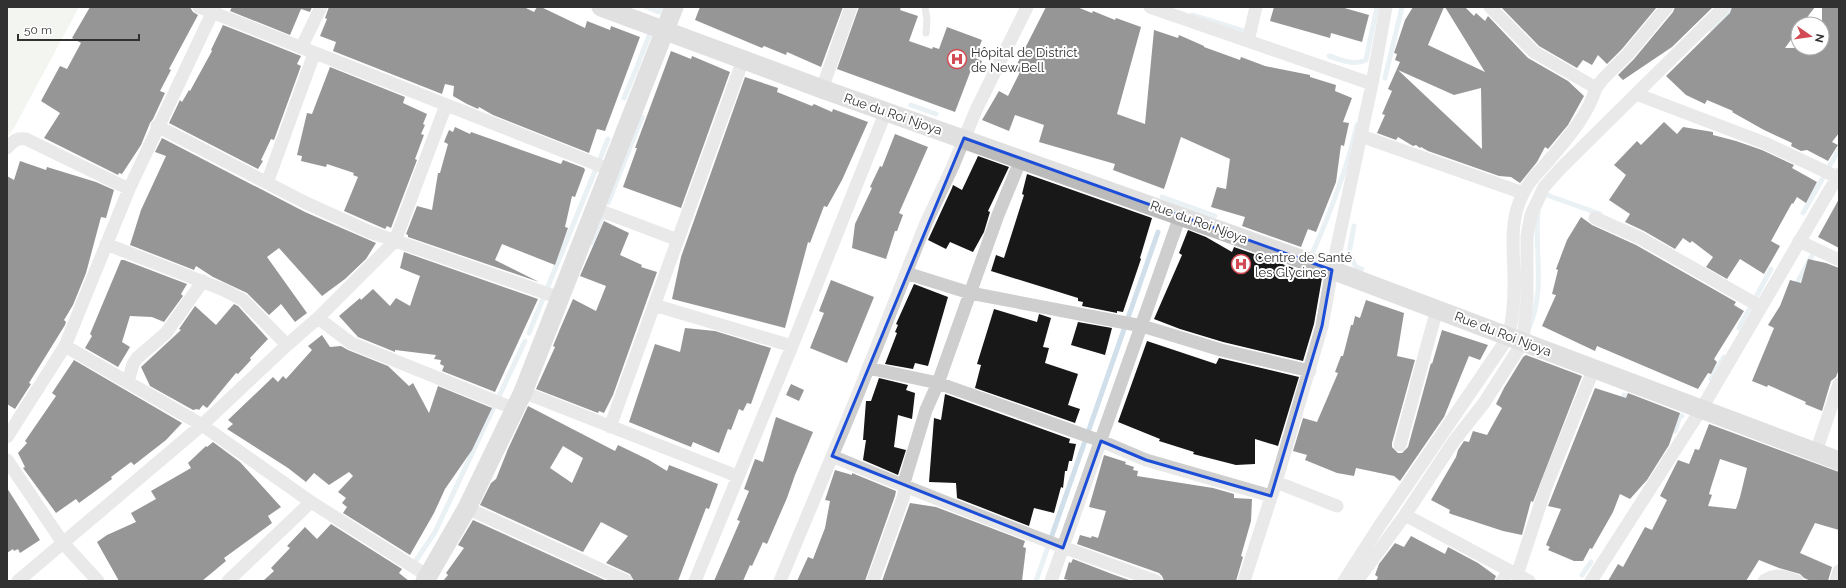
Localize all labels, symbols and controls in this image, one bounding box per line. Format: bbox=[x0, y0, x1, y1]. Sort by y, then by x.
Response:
scale bar bbox=[18, 16, 139, 42]
north arrow bbox=[1790, 16, 1830, 56]
text: 50 m bbox=[24, 23, 52, 37]
text: N bbox=[1812, 33, 1827, 44]
place label: Hôpital de District de New Bell bbox=[971, 45, 1078, 75]
hospital icon: Hôpital de District de New Bell bbox=[946, 48, 968, 70]
street label: Rue du Roi Njoya bbox=[842, 90, 944, 138]
street label: Rue du Roi Njoya bbox=[1148, 197, 1250, 247]
place label: Centre de Santé les Glycines bbox=[1255, 250, 1352, 280]
hospital icon: Centre de Santé les Glycines bbox=[1230, 253, 1252, 275]
street label: Rue du Roi Njoya bbox=[1452, 309, 1554, 359]

